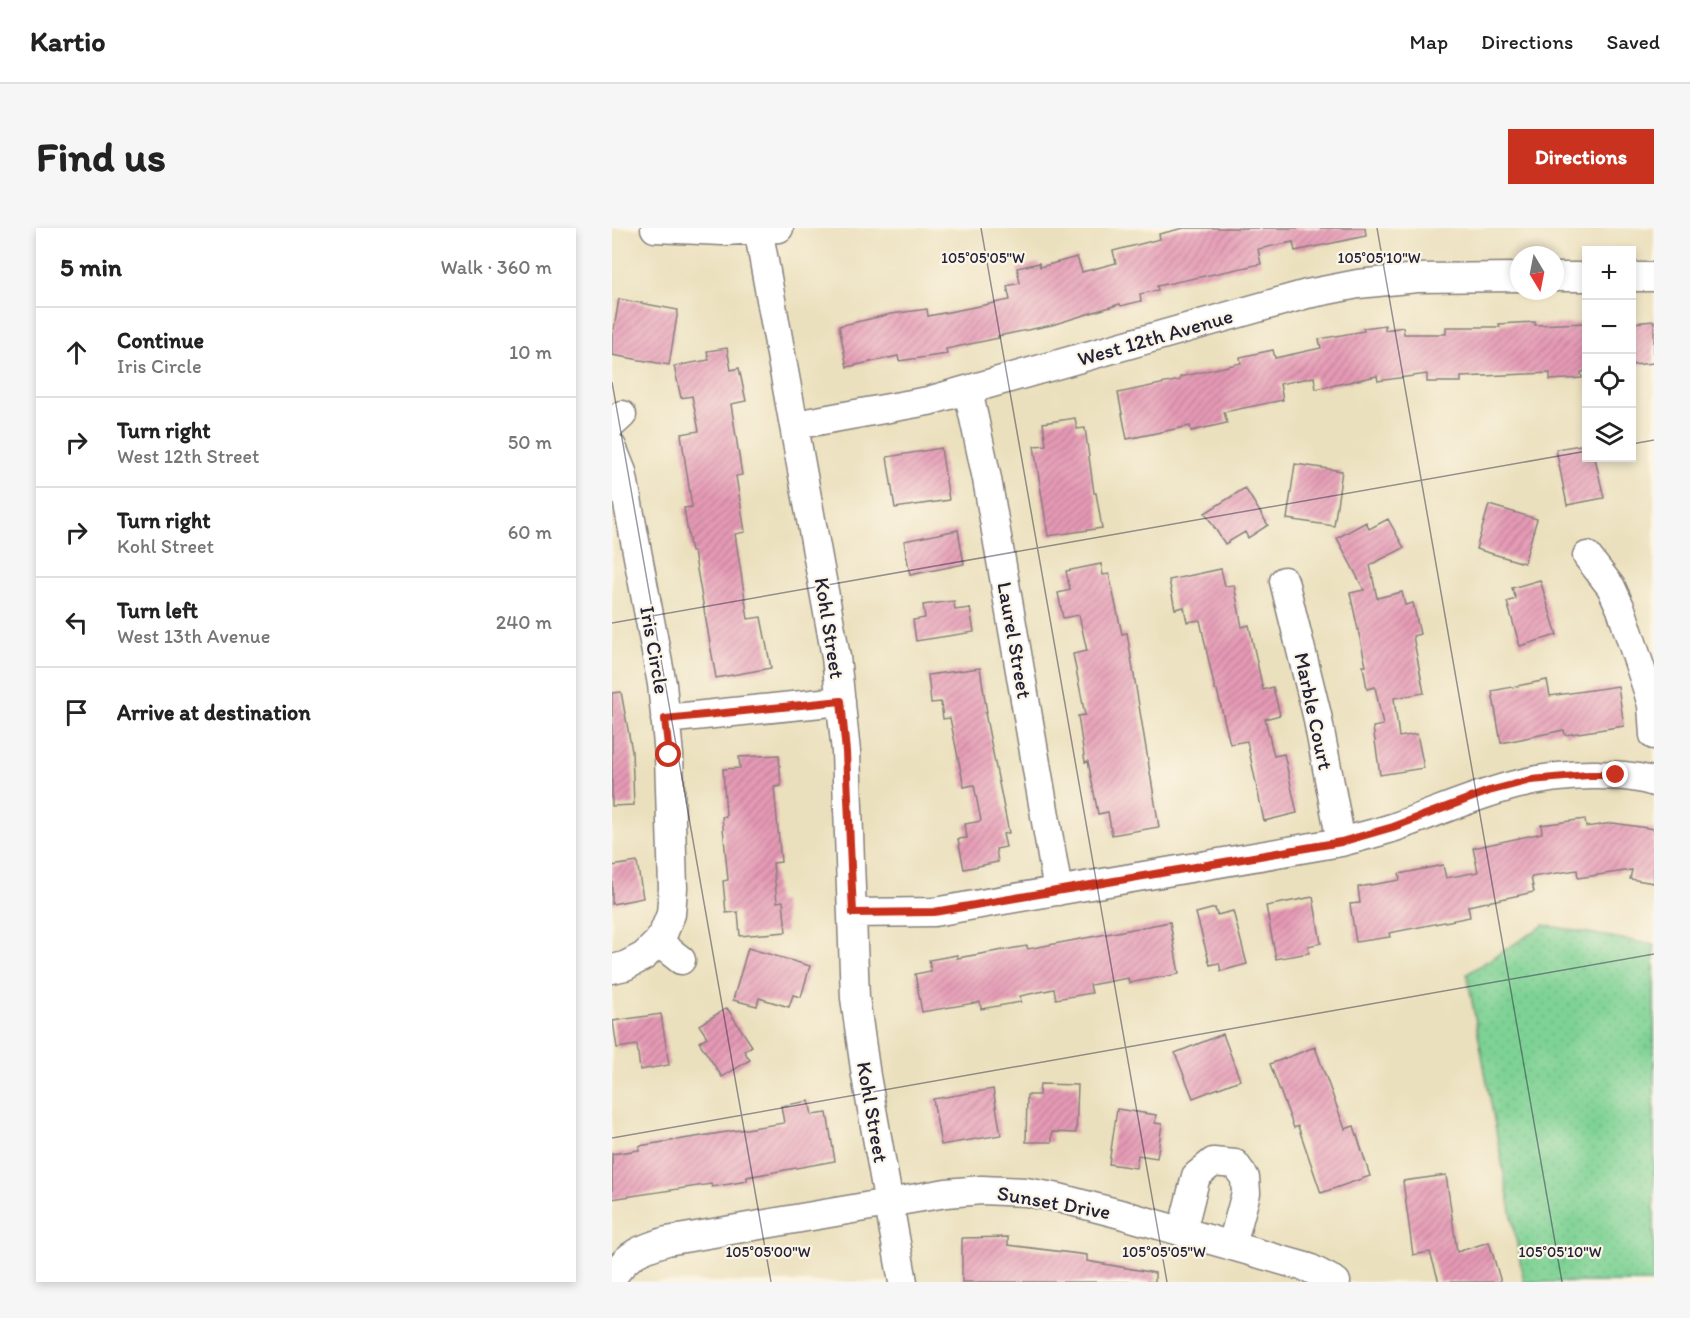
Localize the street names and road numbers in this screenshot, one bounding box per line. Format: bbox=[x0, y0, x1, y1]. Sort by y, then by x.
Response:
street label: West 12th Avenue bbox=[1074, 303, 1236, 371]
street label: Kohl Street bbox=[810, 576, 850, 680]
street label: Laurel Street bbox=[992, 580, 1038, 700]
street label: Iris Circle bbox=[635, 604, 675, 696]
street label: Marble Court bbox=[1289, 650, 1339, 772]
street label: Kohl Street bbox=[852, 1060, 894, 1164]
street label: Sunset Drive bbox=[995, 1180, 1113, 1224]

